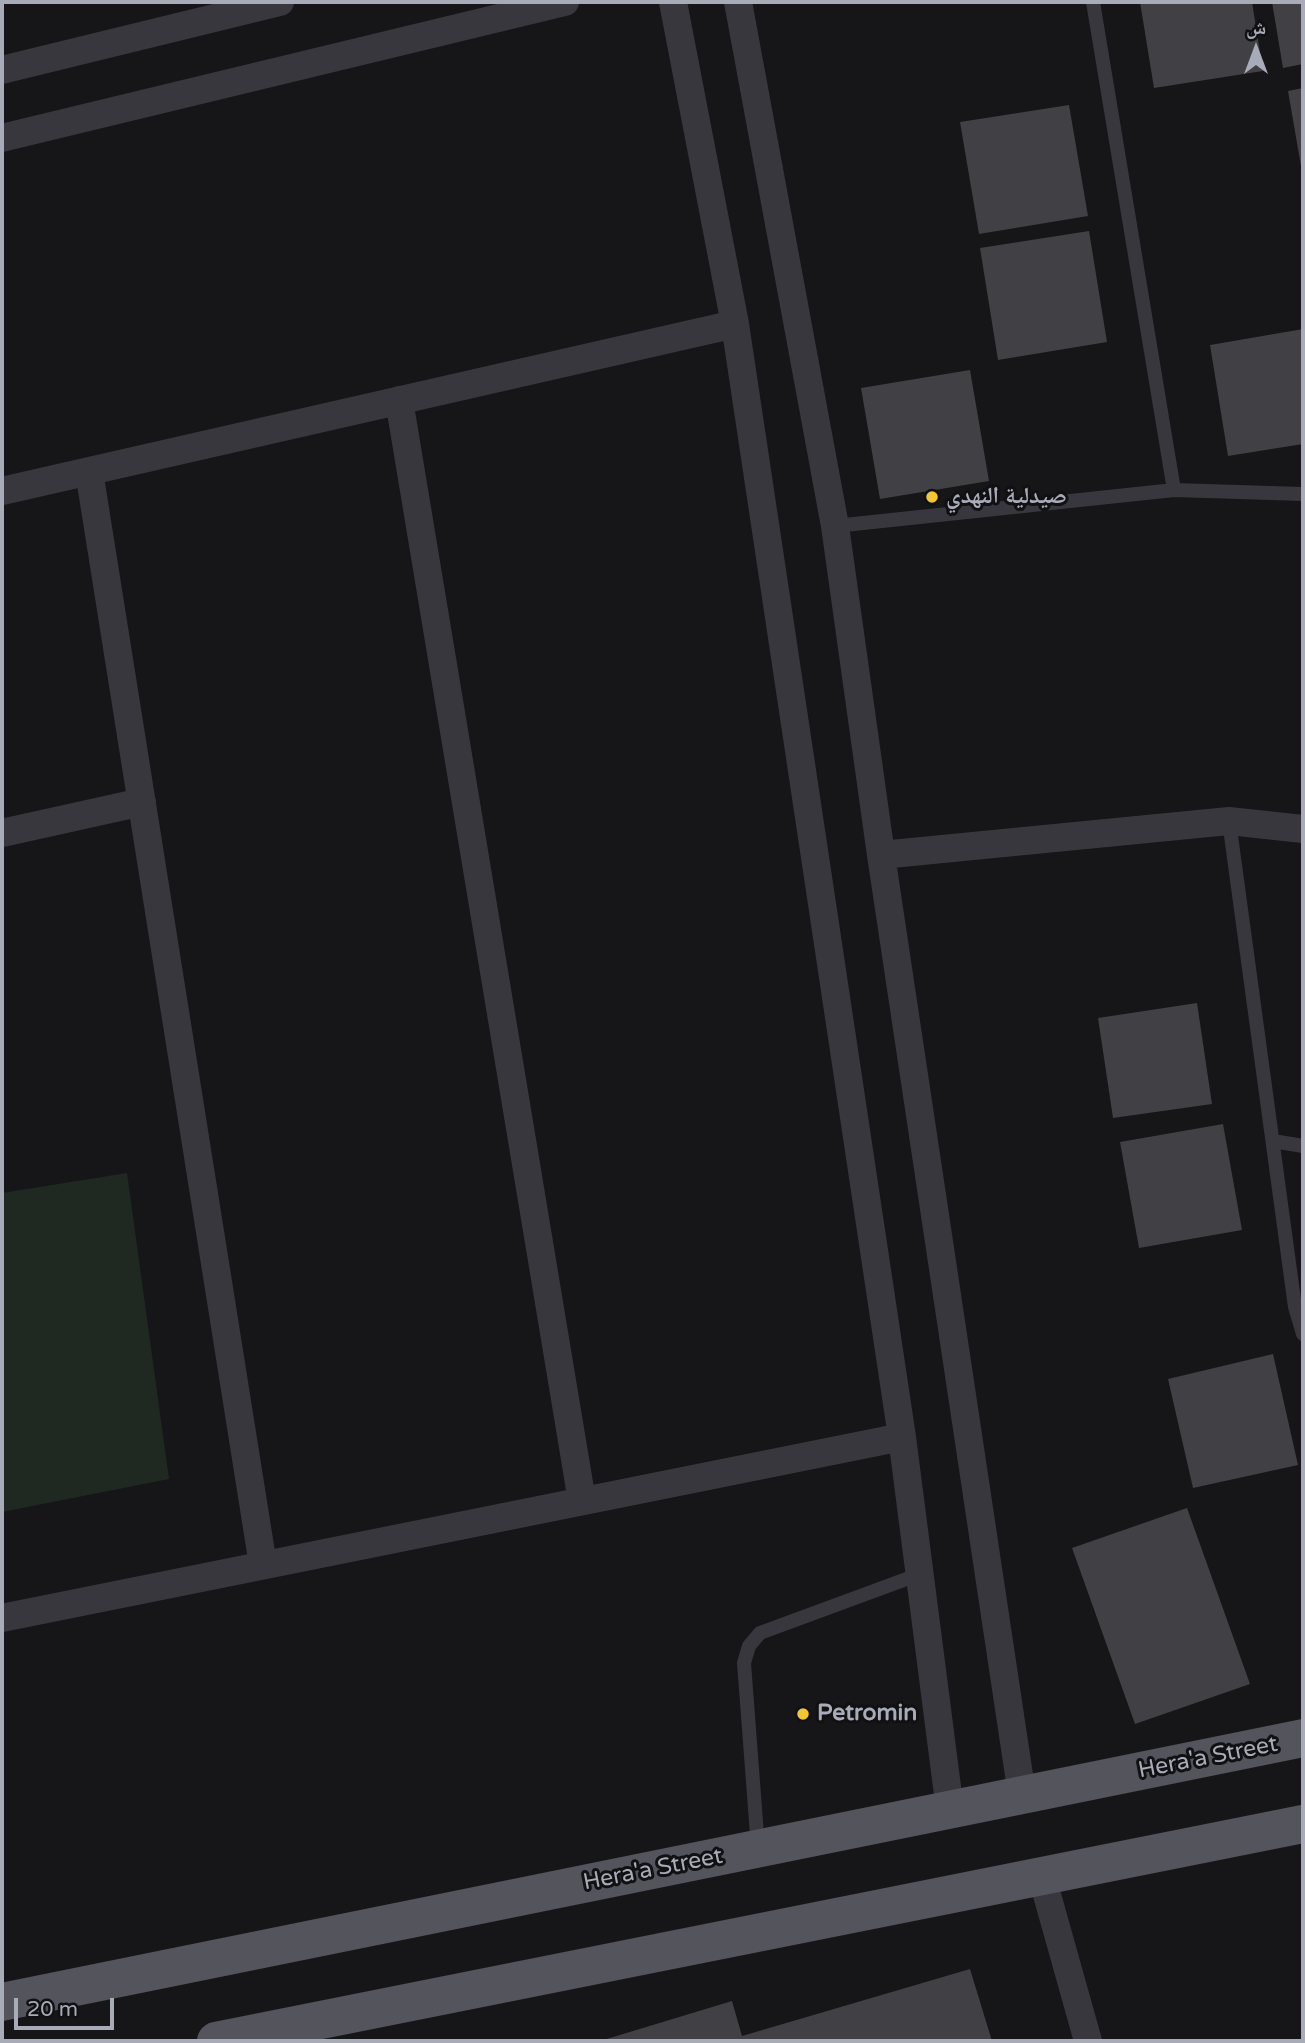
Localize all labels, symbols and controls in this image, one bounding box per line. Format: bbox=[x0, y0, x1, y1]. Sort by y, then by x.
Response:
north arrow bbox=[1221, 14, 1291, 84]
text: ش bbox=[1246, 17, 1266, 39]
place label: صيدلية النهدي bbox=[946, 483, 1067, 511]
marker: صيدلية النهدي bbox=[924, 489, 940, 505]
place label: Petromin bbox=[817, 1700, 917, 1728]
marker: Petromin bbox=[795, 1706, 811, 1722]
street label: Hera'a Street bbox=[1136, 1731, 1280, 1785]
street label: Hera'a Street bbox=[581, 1843, 725, 1897]
scale bar bbox=[18, 1983, 117, 2027]
text: 20 m bbox=[27, 1997, 78, 2022]

